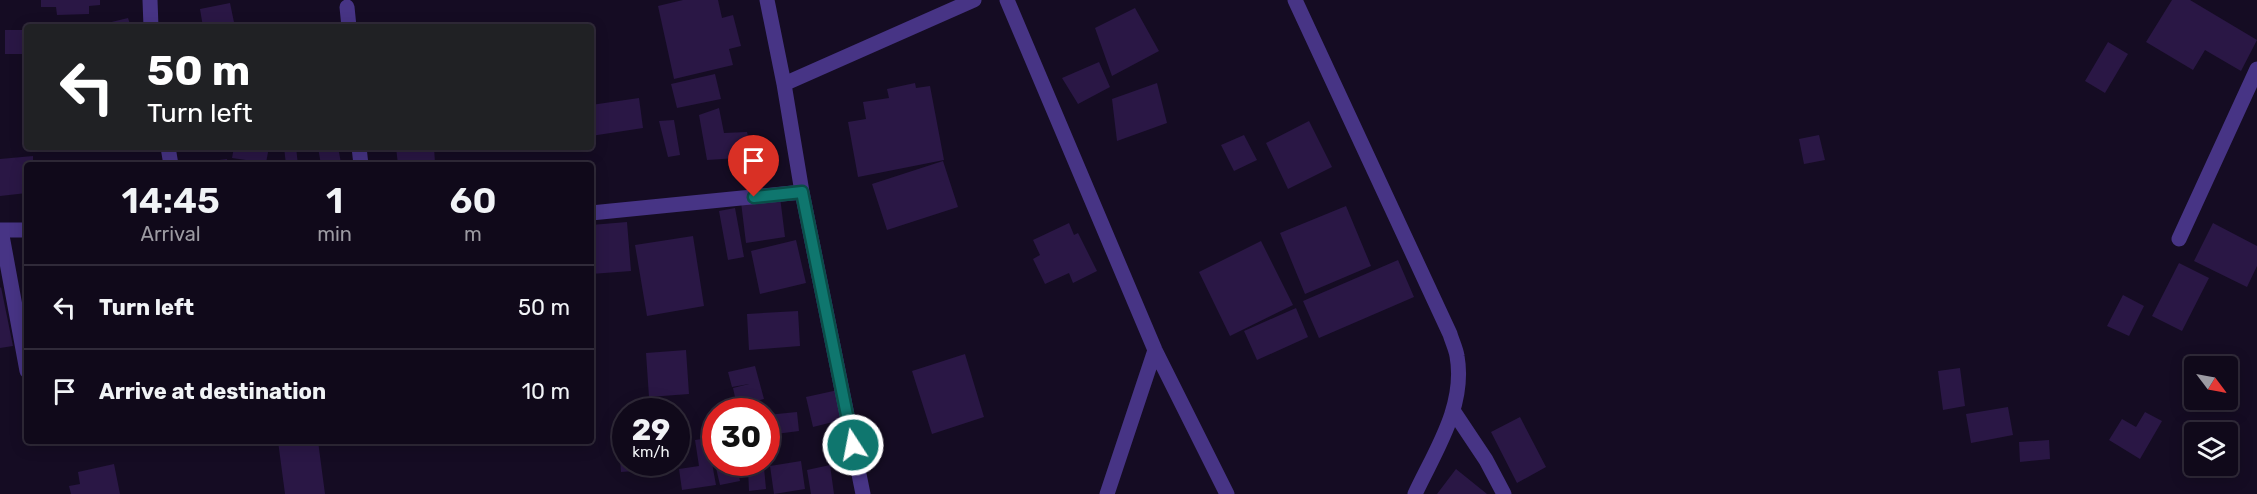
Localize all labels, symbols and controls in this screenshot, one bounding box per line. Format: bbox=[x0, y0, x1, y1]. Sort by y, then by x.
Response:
text: 50 m bbox=[147, 46, 250, 96]
icon: left bbox=[48, 48, 126, 126]
text: Turn left bbox=[147, 97, 252, 129]
pin bbox=[728, 135, 779, 197]
icon: arrive bbox=[737, 144, 770, 177]
text: 14:45 bbox=[122, 179, 220, 222]
text: 1 bbox=[326, 179, 343, 222]
text: 60 bbox=[449, 179, 497, 222]
text: Arrival bbox=[141, 222, 201, 246]
text: min bbox=[317, 222, 352, 246]
text: m bbox=[464, 222, 482, 246]
icon: left bbox=[48, 291, 81, 324]
text: Turn left bbox=[99, 294, 194, 321]
text: 50 m bbox=[518, 294, 570, 321]
north arrow bbox=[2184, 356, 2238, 410]
map controls bbox=[2184, 356, 2238, 476]
icon: arrive bbox=[48, 375, 81, 408]
text: Arrive at destination bbox=[99, 378, 326, 405]
text: 10 m bbox=[522, 378, 570, 405]
speed limit sign: 30 bbox=[702, 398, 780, 476]
text: 29 bbox=[632, 412, 670, 448]
position arrow bbox=[821, 413, 885, 477]
button: layers bbox=[2184, 422, 2238, 476]
text: km/h bbox=[632, 443, 670, 461]

